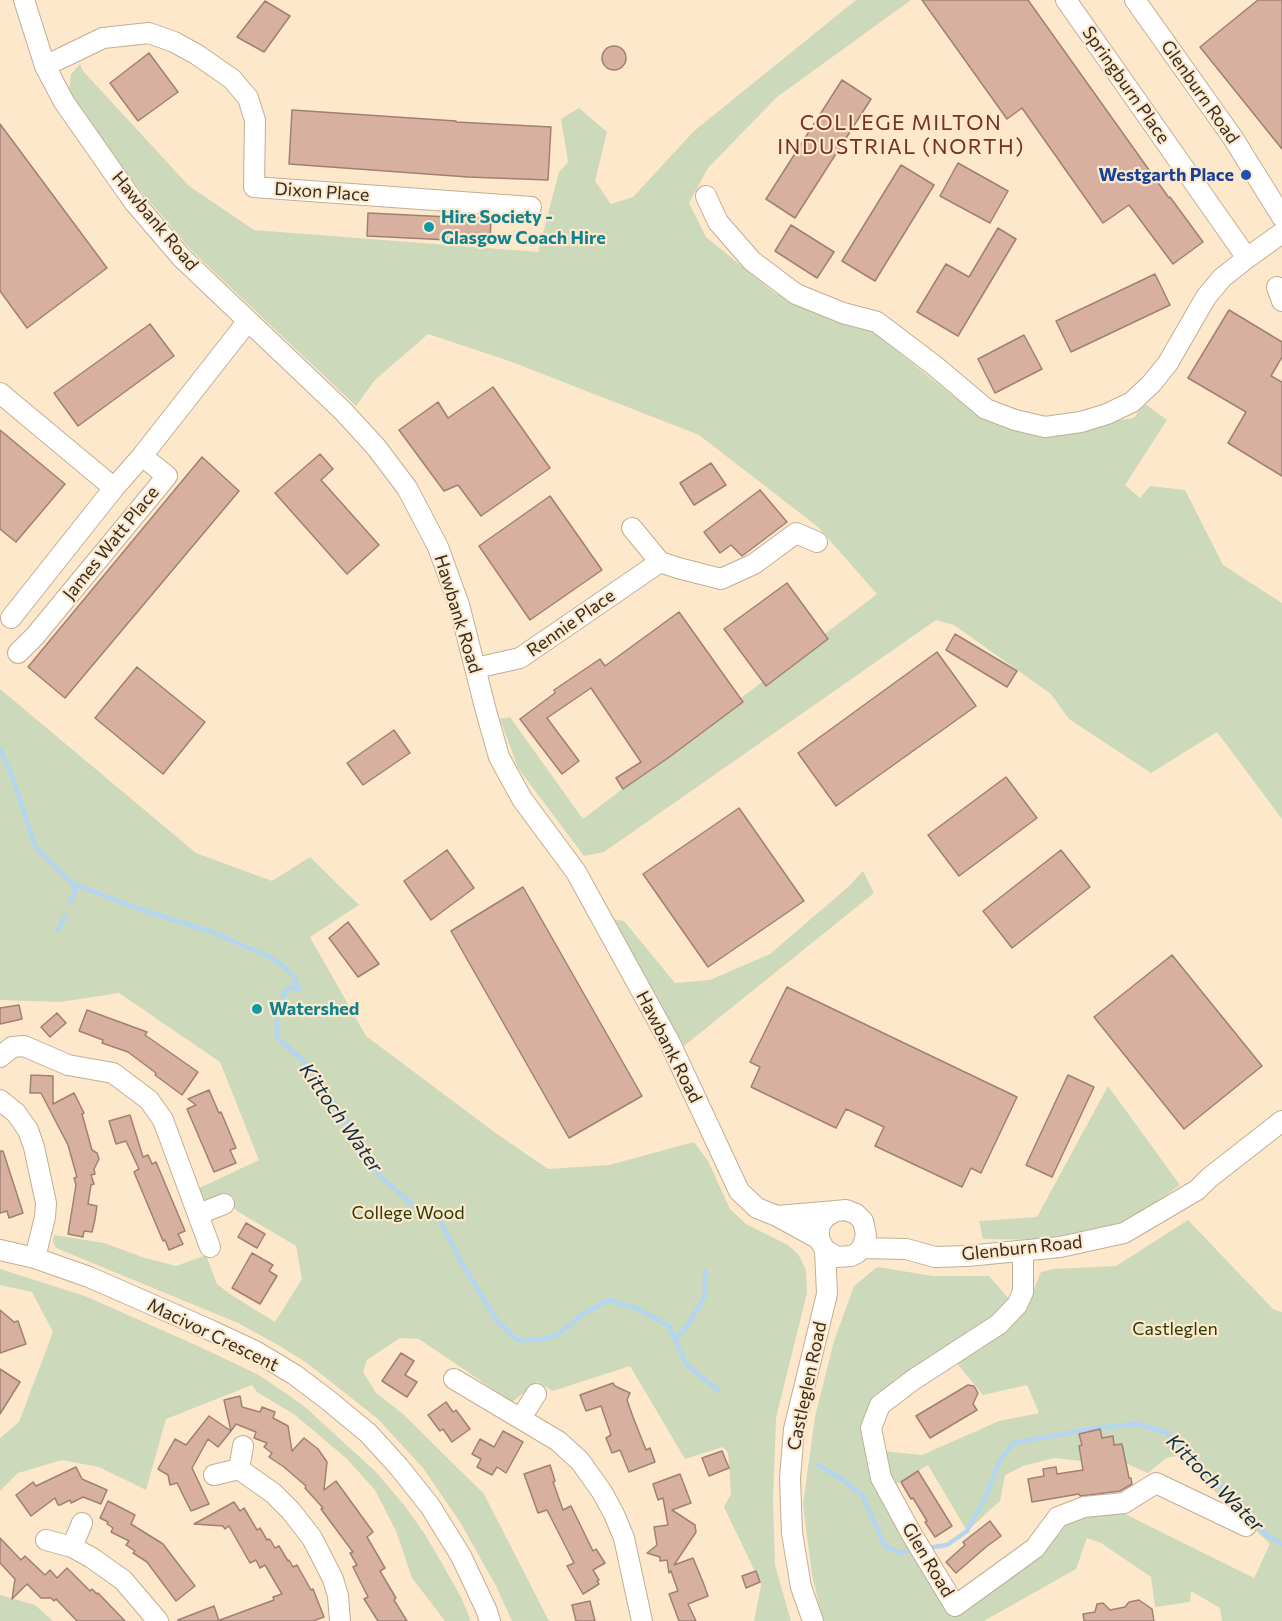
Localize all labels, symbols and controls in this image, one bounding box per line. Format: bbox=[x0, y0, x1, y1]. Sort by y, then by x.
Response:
street label: Springburn Place bbox=[1077, 22, 1175, 148]
street label: Glenburn Road bbox=[1156, 36, 1244, 148]
district label: COLLEGE MILTON INDUSTRIAL (NORTH) bbox=[777, 110, 1025, 160]
place label: Westgarth Place bbox=[1099, 164, 1234, 186]
street label: Hawbank Road bbox=[107, 167, 203, 275]
marker: Westgarth Place bbox=[1239, 168, 1253, 182]
street label: Dixon Place bbox=[274, 178, 370, 206]
place label: Hire Society - Glasgow Coach Hire bbox=[441, 206, 606, 248]
marker: Hire Society - Glasgow Coach Hire bbox=[422, 220, 436, 234]
street label: James Watt Place bbox=[58, 482, 164, 604]
street label: Hawbank Road bbox=[430, 552, 486, 676]
street label: Rennie Place bbox=[523, 585, 619, 661]
street label: Hawbank Road bbox=[632, 987, 706, 1107]
place label: Watershed bbox=[269, 998, 359, 1020]
marker: Watershed bbox=[250, 1002, 264, 1016]
water label: Kittoch Water bbox=[294, 1059, 388, 1177]
park label: College Wood bbox=[351, 1202, 465, 1224]
street label: Glenburn Road bbox=[961, 1231, 1083, 1265]
street label: Macivor Crescent bbox=[144, 1294, 282, 1376]
park label: Castleglen bbox=[1132, 1318, 1218, 1340]
street label: Castleglen Road bbox=[783, 1320, 831, 1452]
water label: Kittoch Water bbox=[1161, 1429, 1269, 1537]
street label: Glen Road bbox=[897, 1519, 959, 1601]

